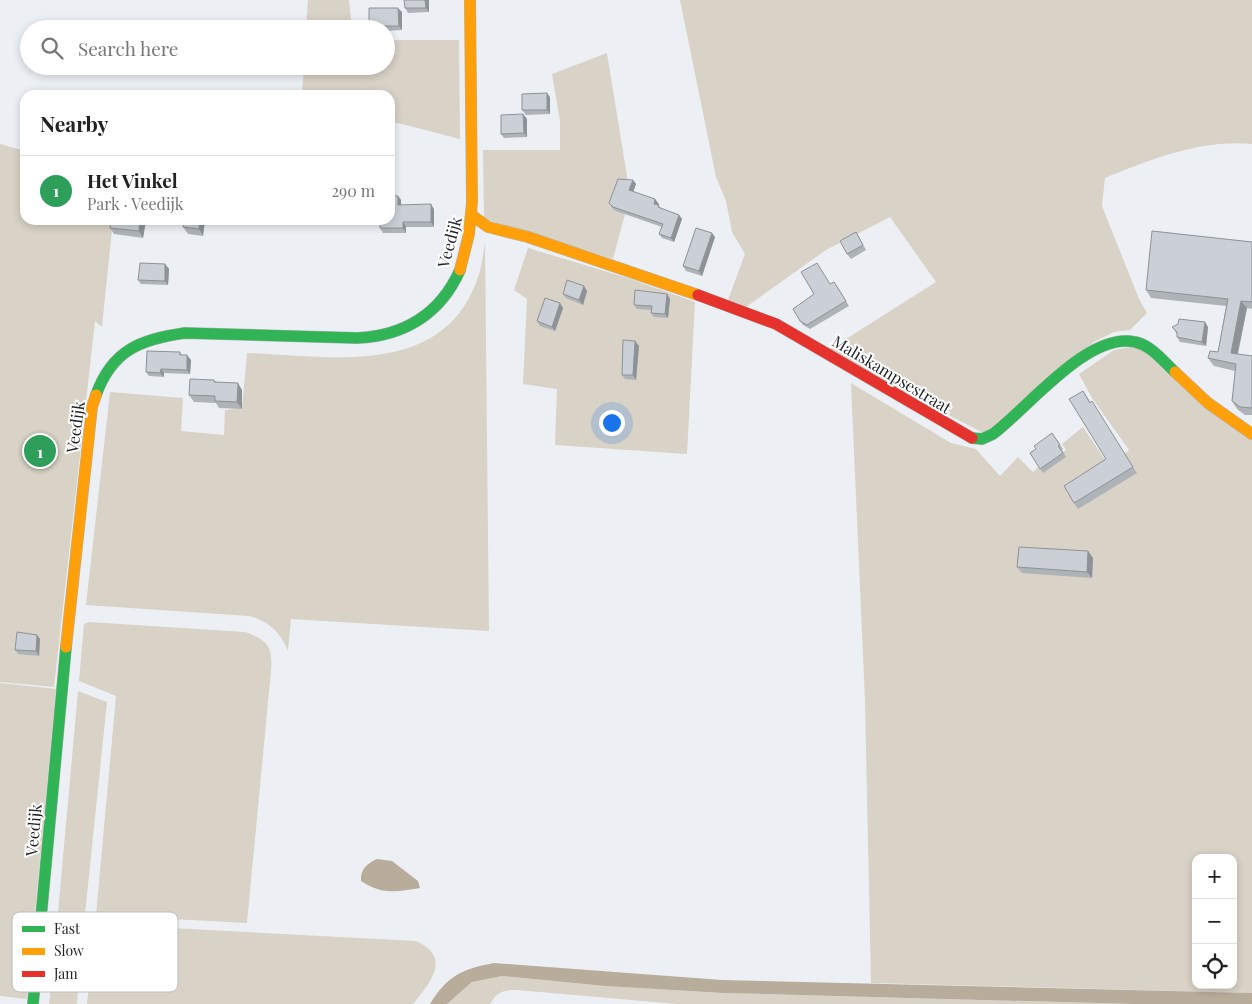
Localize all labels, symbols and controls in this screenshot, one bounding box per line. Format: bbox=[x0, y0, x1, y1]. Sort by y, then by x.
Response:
search box bbox=[20, 20, 395, 75]
icon: search bbox=[38, 34, 66, 62]
text: Search here bbox=[78, 35, 178, 61]
text: Nearby bbox=[40, 109, 109, 137]
text: Het Vinkel bbox=[87, 167, 178, 193]
text: 1 bbox=[53, 180, 59, 201]
text: 290 m bbox=[331, 180, 375, 201]
text: Park · Veedijk bbox=[87, 193, 184, 214]
street label: Veedijk bbox=[432, 214, 466, 271]
street label: Maliskampsestraat bbox=[829, 330, 956, 418]
street label: Veedijk bbox=[61, 399, 89, 455]
your location bbox=[599, 410, 625, 436]
pin: 1 bbox=[24, 432, 56, 470]
street label: Veedijk bbox=[20, 803, 46, 858]
map controls bbox=[1192, 854, 1237, 989]
button: + bbox=[1192, 854, 1237, 899]
button: − bbox=[1192, 899, 1237, 944]
legend bbox=[12, 912, 178, 992]
text: Fast bbox=[54, 919, 81, 938]
text: Slow bbox=[54, 941, 84, 960]
button: locate bbox=[1192, 944, 1237, 989]
text: Jam bbox=[53, 964, 78, 983]

